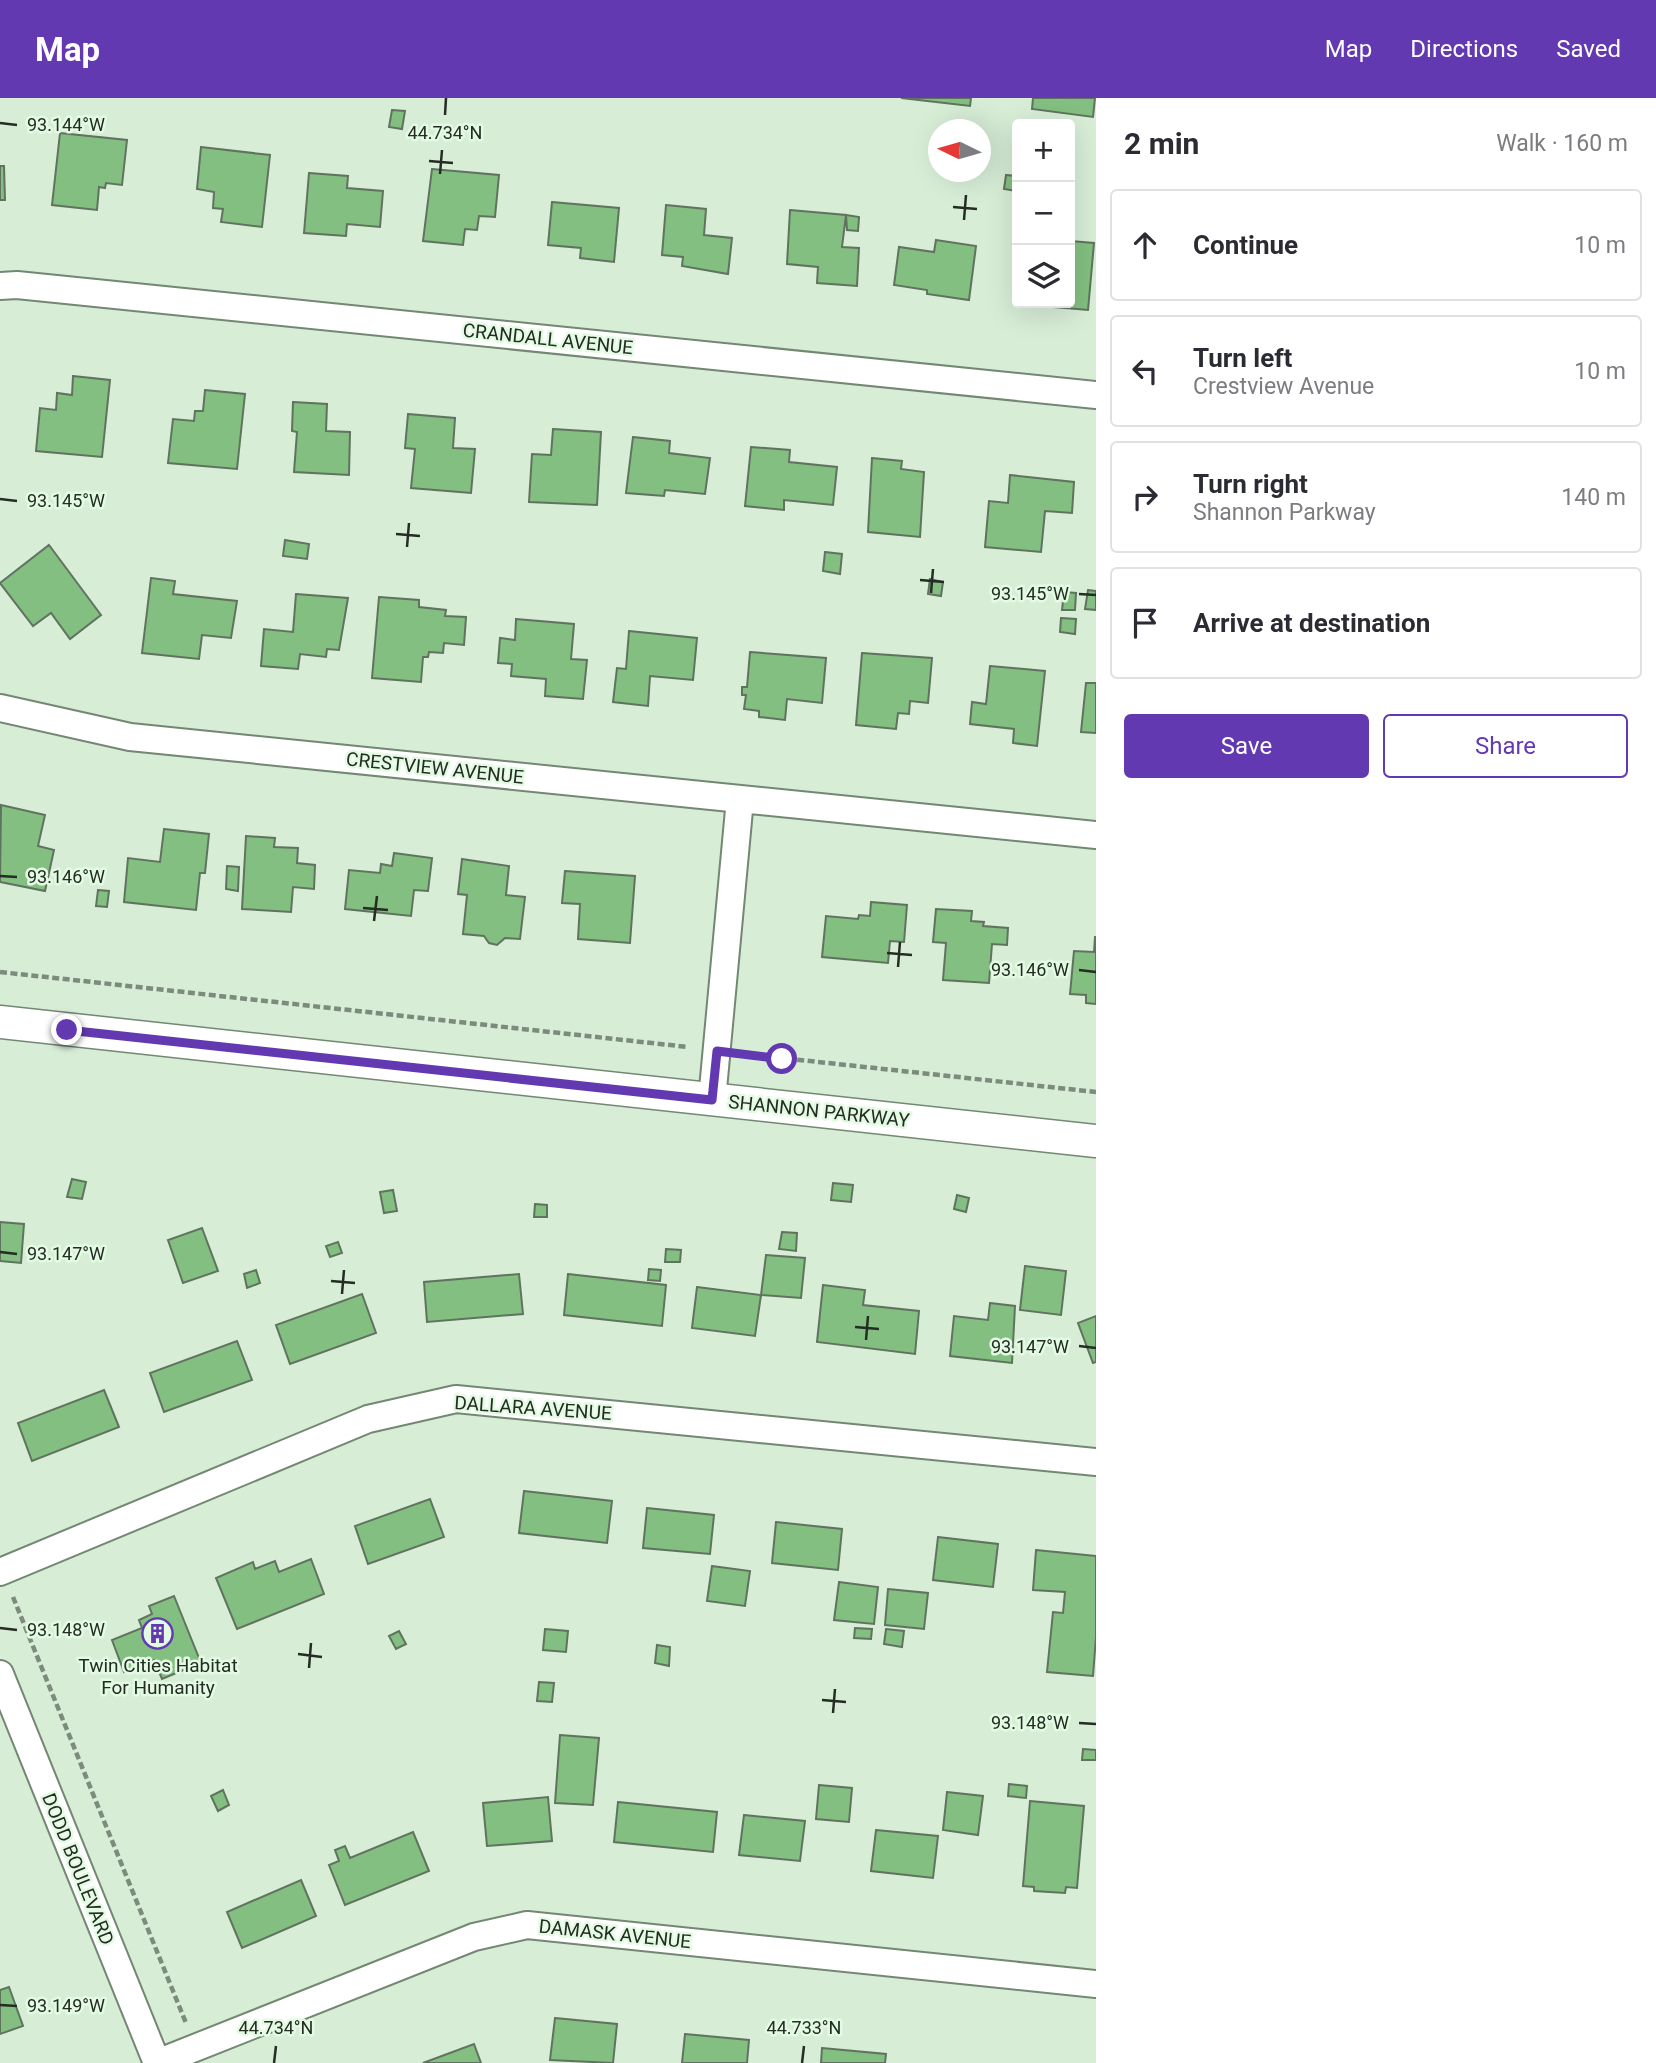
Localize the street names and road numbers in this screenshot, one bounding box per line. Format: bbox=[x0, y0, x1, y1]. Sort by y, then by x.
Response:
street label: CRANDALL AVENUE bbox=[462, 319, 634, 359]
street label: CRESTVIEW AVENUE bbox=[345, 747, 525, 789]
street label: SHANNON PARKWAY bbox=[727, 1090, 911, 1132]
street label: DALLARA AVENUE bbox=[454, 1391, 613, 1425]
street label: DODD BOULEVARD bbox=[37, 1790, 119, 1948]
street label: DAMASK AVENUE bbox=[538, 1915, 692, 1953]

